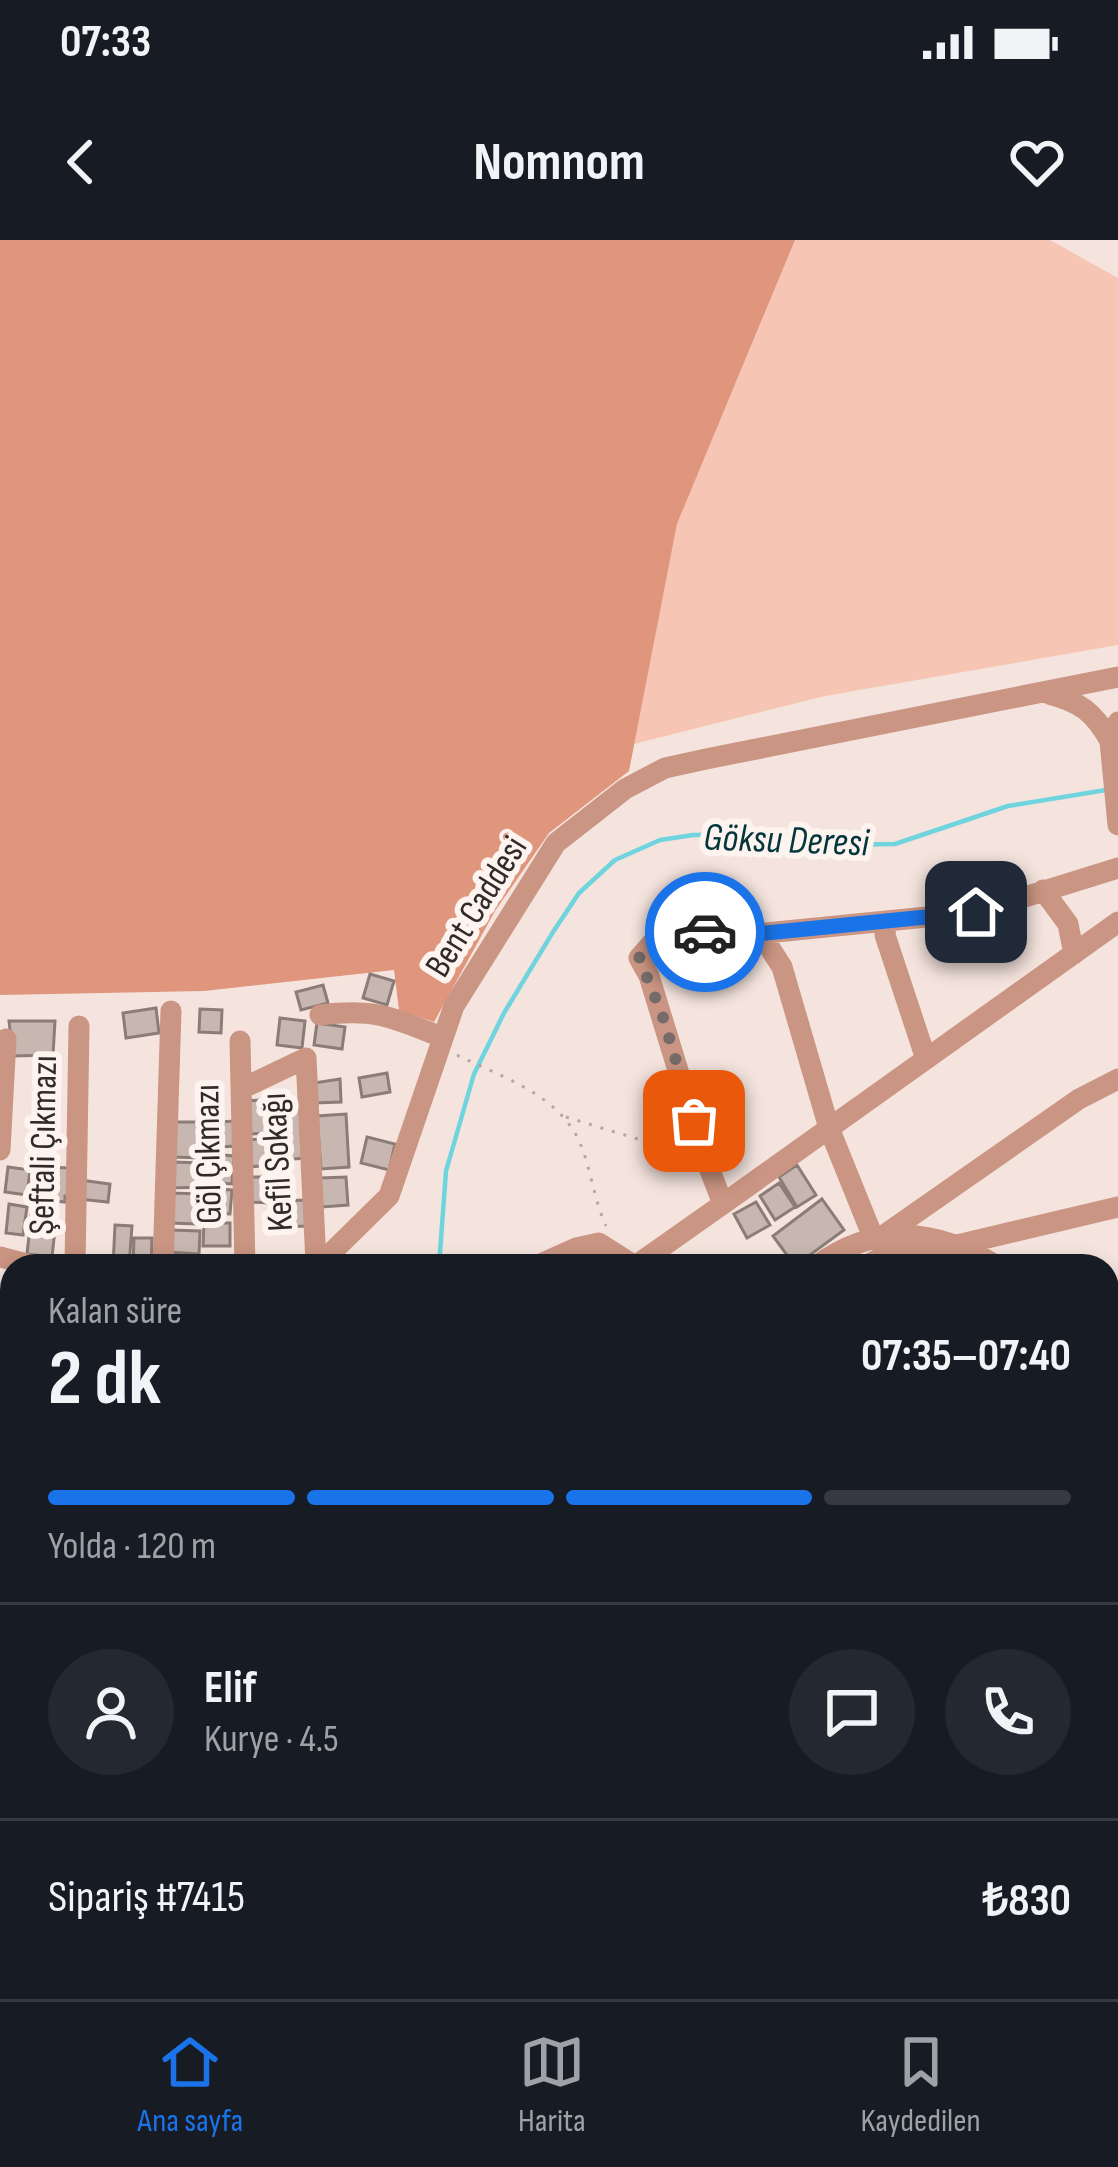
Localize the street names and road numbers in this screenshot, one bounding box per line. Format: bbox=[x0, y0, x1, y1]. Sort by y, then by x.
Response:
street label: Bent Caddesi bbox=[417, 829, 537, 985]
street label: Şeftali Çıkmazı bbox=[21, 1055, 67, 1235]
street label: Göl Çıkmazı bbox=[186, 1084, 232, 1224]
street label: Kefil Sokağı bbox=[253, 1092, 303, 1232]

